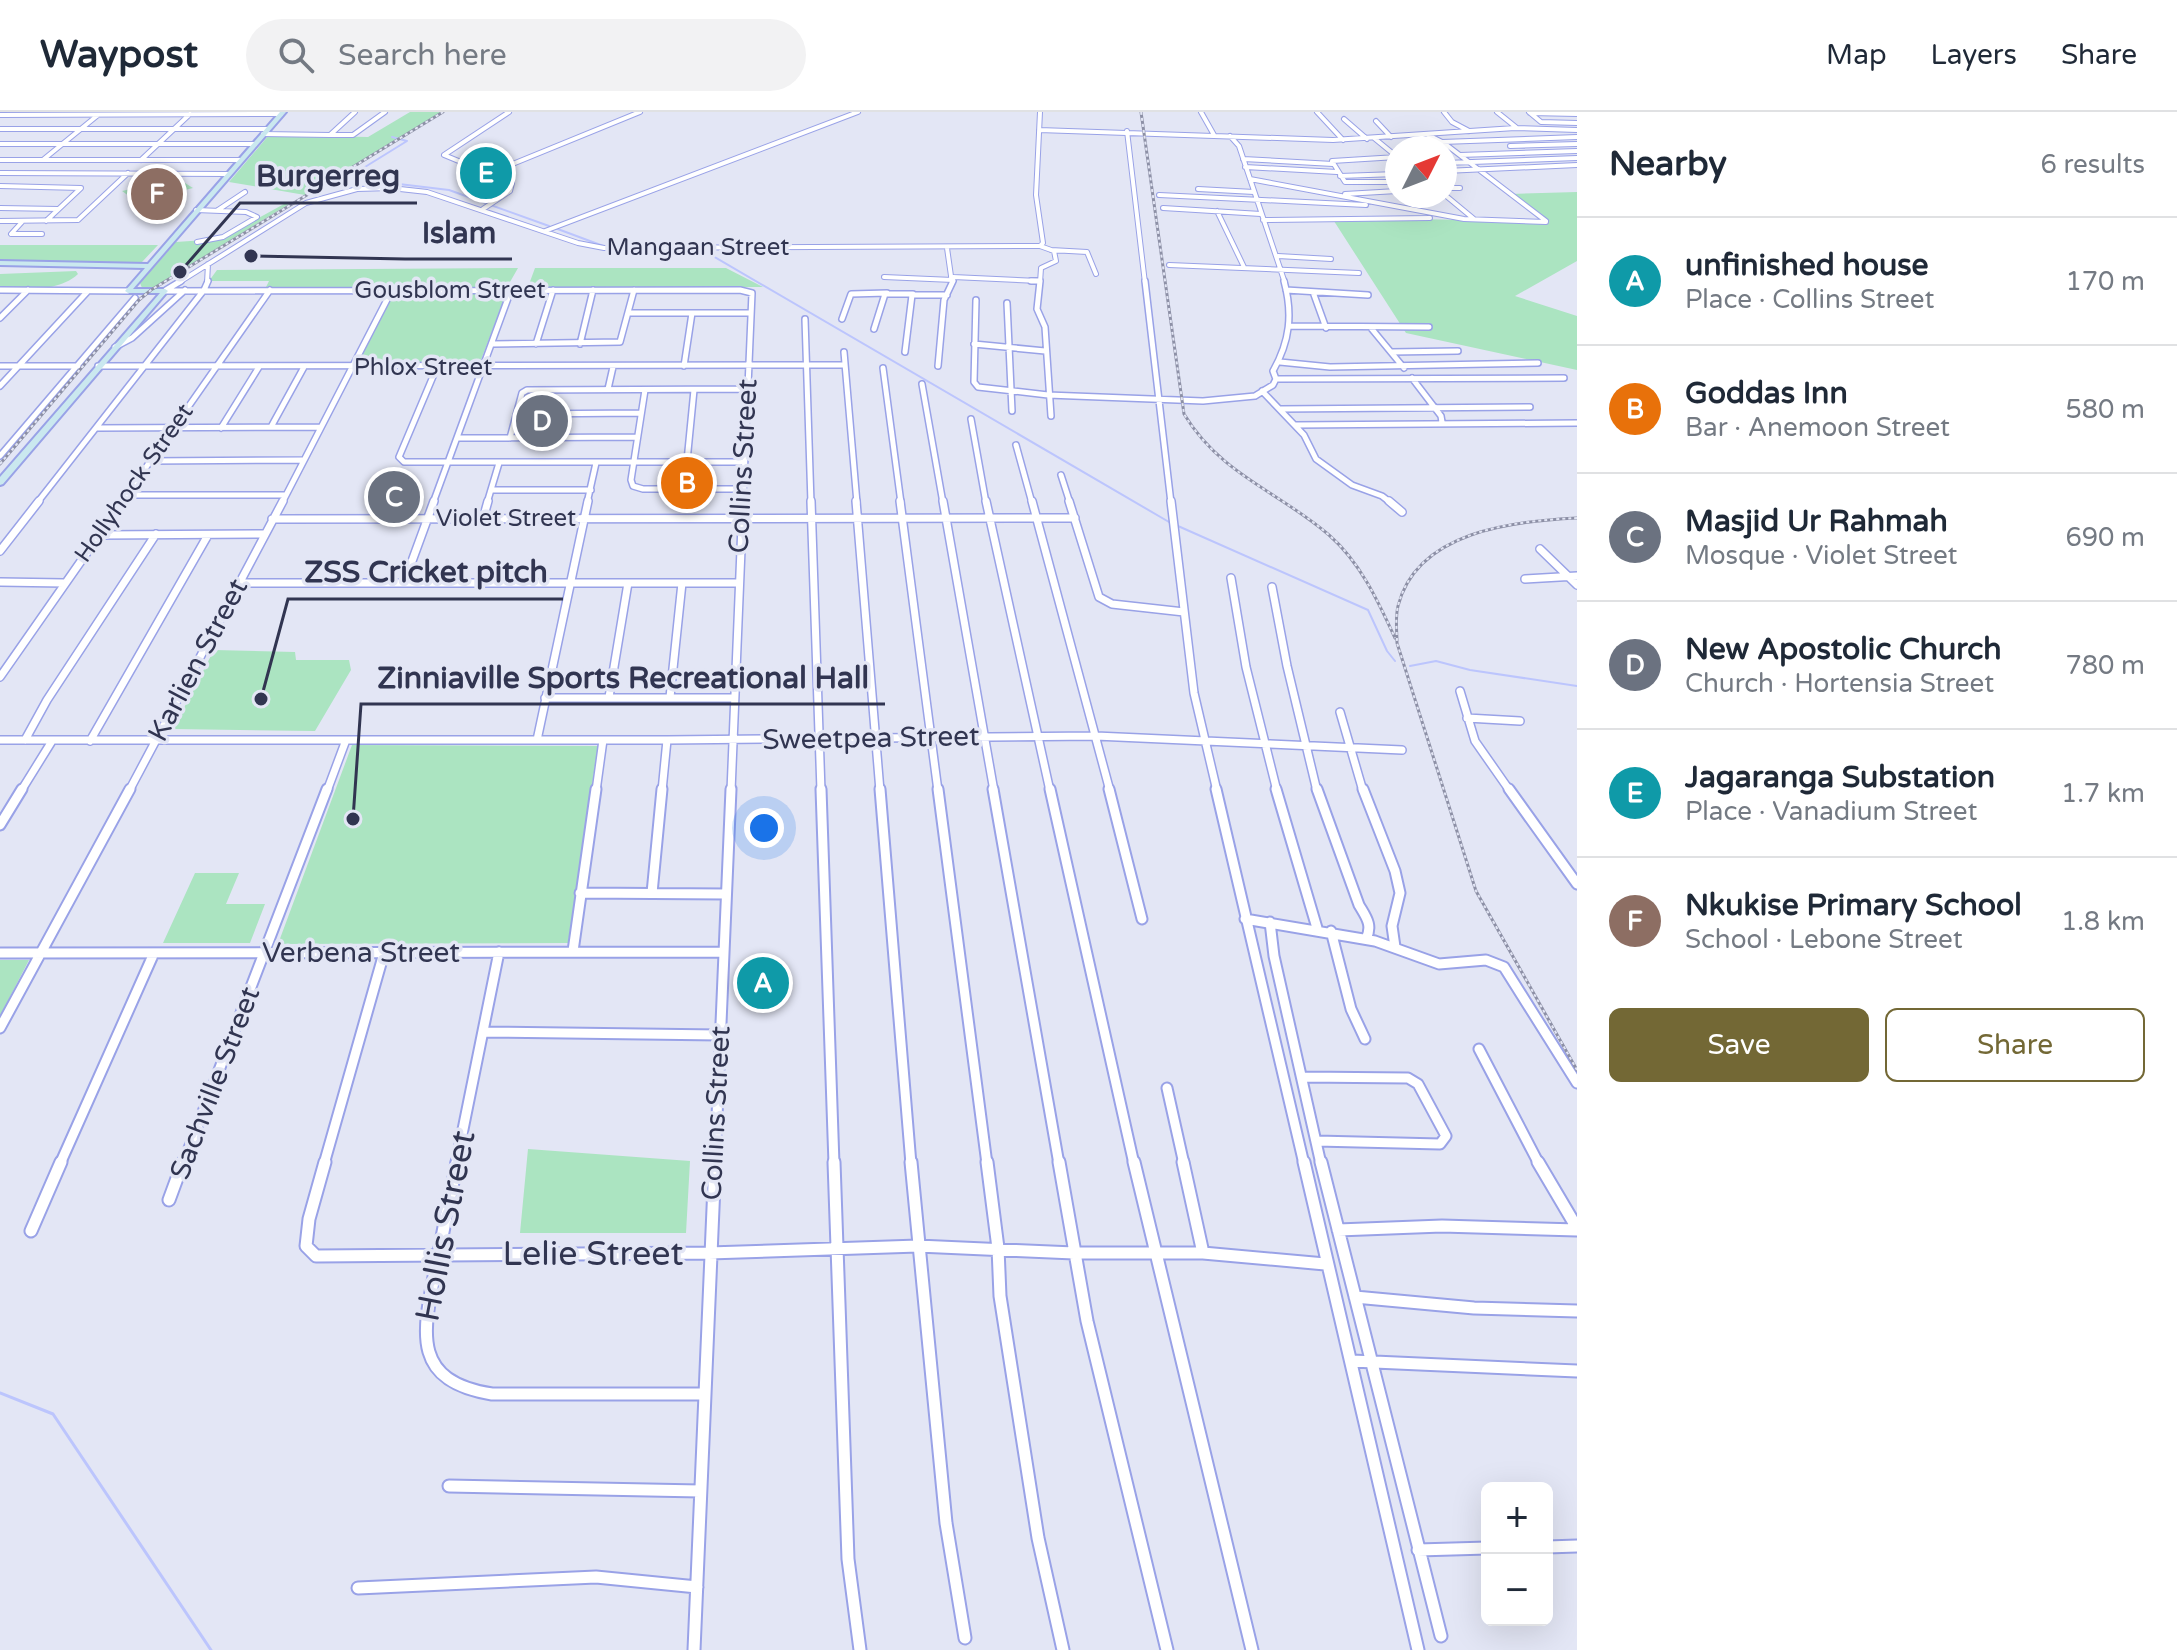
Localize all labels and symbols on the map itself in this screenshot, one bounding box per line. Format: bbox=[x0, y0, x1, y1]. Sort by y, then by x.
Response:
north arrow bbox=[1385, 136, 1457, 208]
pin: E bbox=[460, 143, 512, 203]
callout: Burgerreg bbox=[240, 149, 417, 203]
text: Burgerreg bbox=[256, 158, 400, 195]
pin: F bbox=[131, 164, 183, 224]
callout: Islam bbox=[405, 205, 512, 259]
text: Islam bbox=[422, 215, 496, 252]
street label: Mangaan Street bbox=[607, 233, 789, 262]
street label: Gousblom Street bbox=[354, 276, 546, 305]
street label: Phlox Street bbox=[354, 353, 492, 382]
street label: Collins Street bbox=[721, 378, 765, 554]
pin: D bbox=[516, 391, 568, 451]
street label: Hollyhock Street bbox=[68, 398, 200, 568]
pin: B bbox=[661, 453, 713, 513]
pin: C bbox=[368, 467, 420, 527]
street label: Violet Street bbox=[436, 504, 576, 533]
callout: ZSS Cricket pitch bbox=[288, 545, 563, 599]
text: ZSS Cricket pitch bbox=[304, 554, 548, 591]
street label: Karlien Street bbox=[141, 573, 255, 747]
callout: Zinniaville Sports Recreational Hall bbox=[361, 650, 885, 704]
text: Zinniaville Sports Recreational Hall bbox=[377, 660, 869, 697]
street label: Sweetpea Street bbox=[762, 719, 980, 757]
your location bbox=[744, 808, 784, 848]
street label: Verbena Street bbox=[262, 936, 460, 970]
pin: A bbox=[737, 953, 789, 1013]
street label: Sachville Street bbox=[163, 982, 267, 1184]
street label: Collins Street bbox=[694, 1025, 738, 1201]
street label: Hollis Street bbox=[407, 1127, 485, 1325]
street label: Lelie Street bbox=[502, 1234, 684, 1275]

